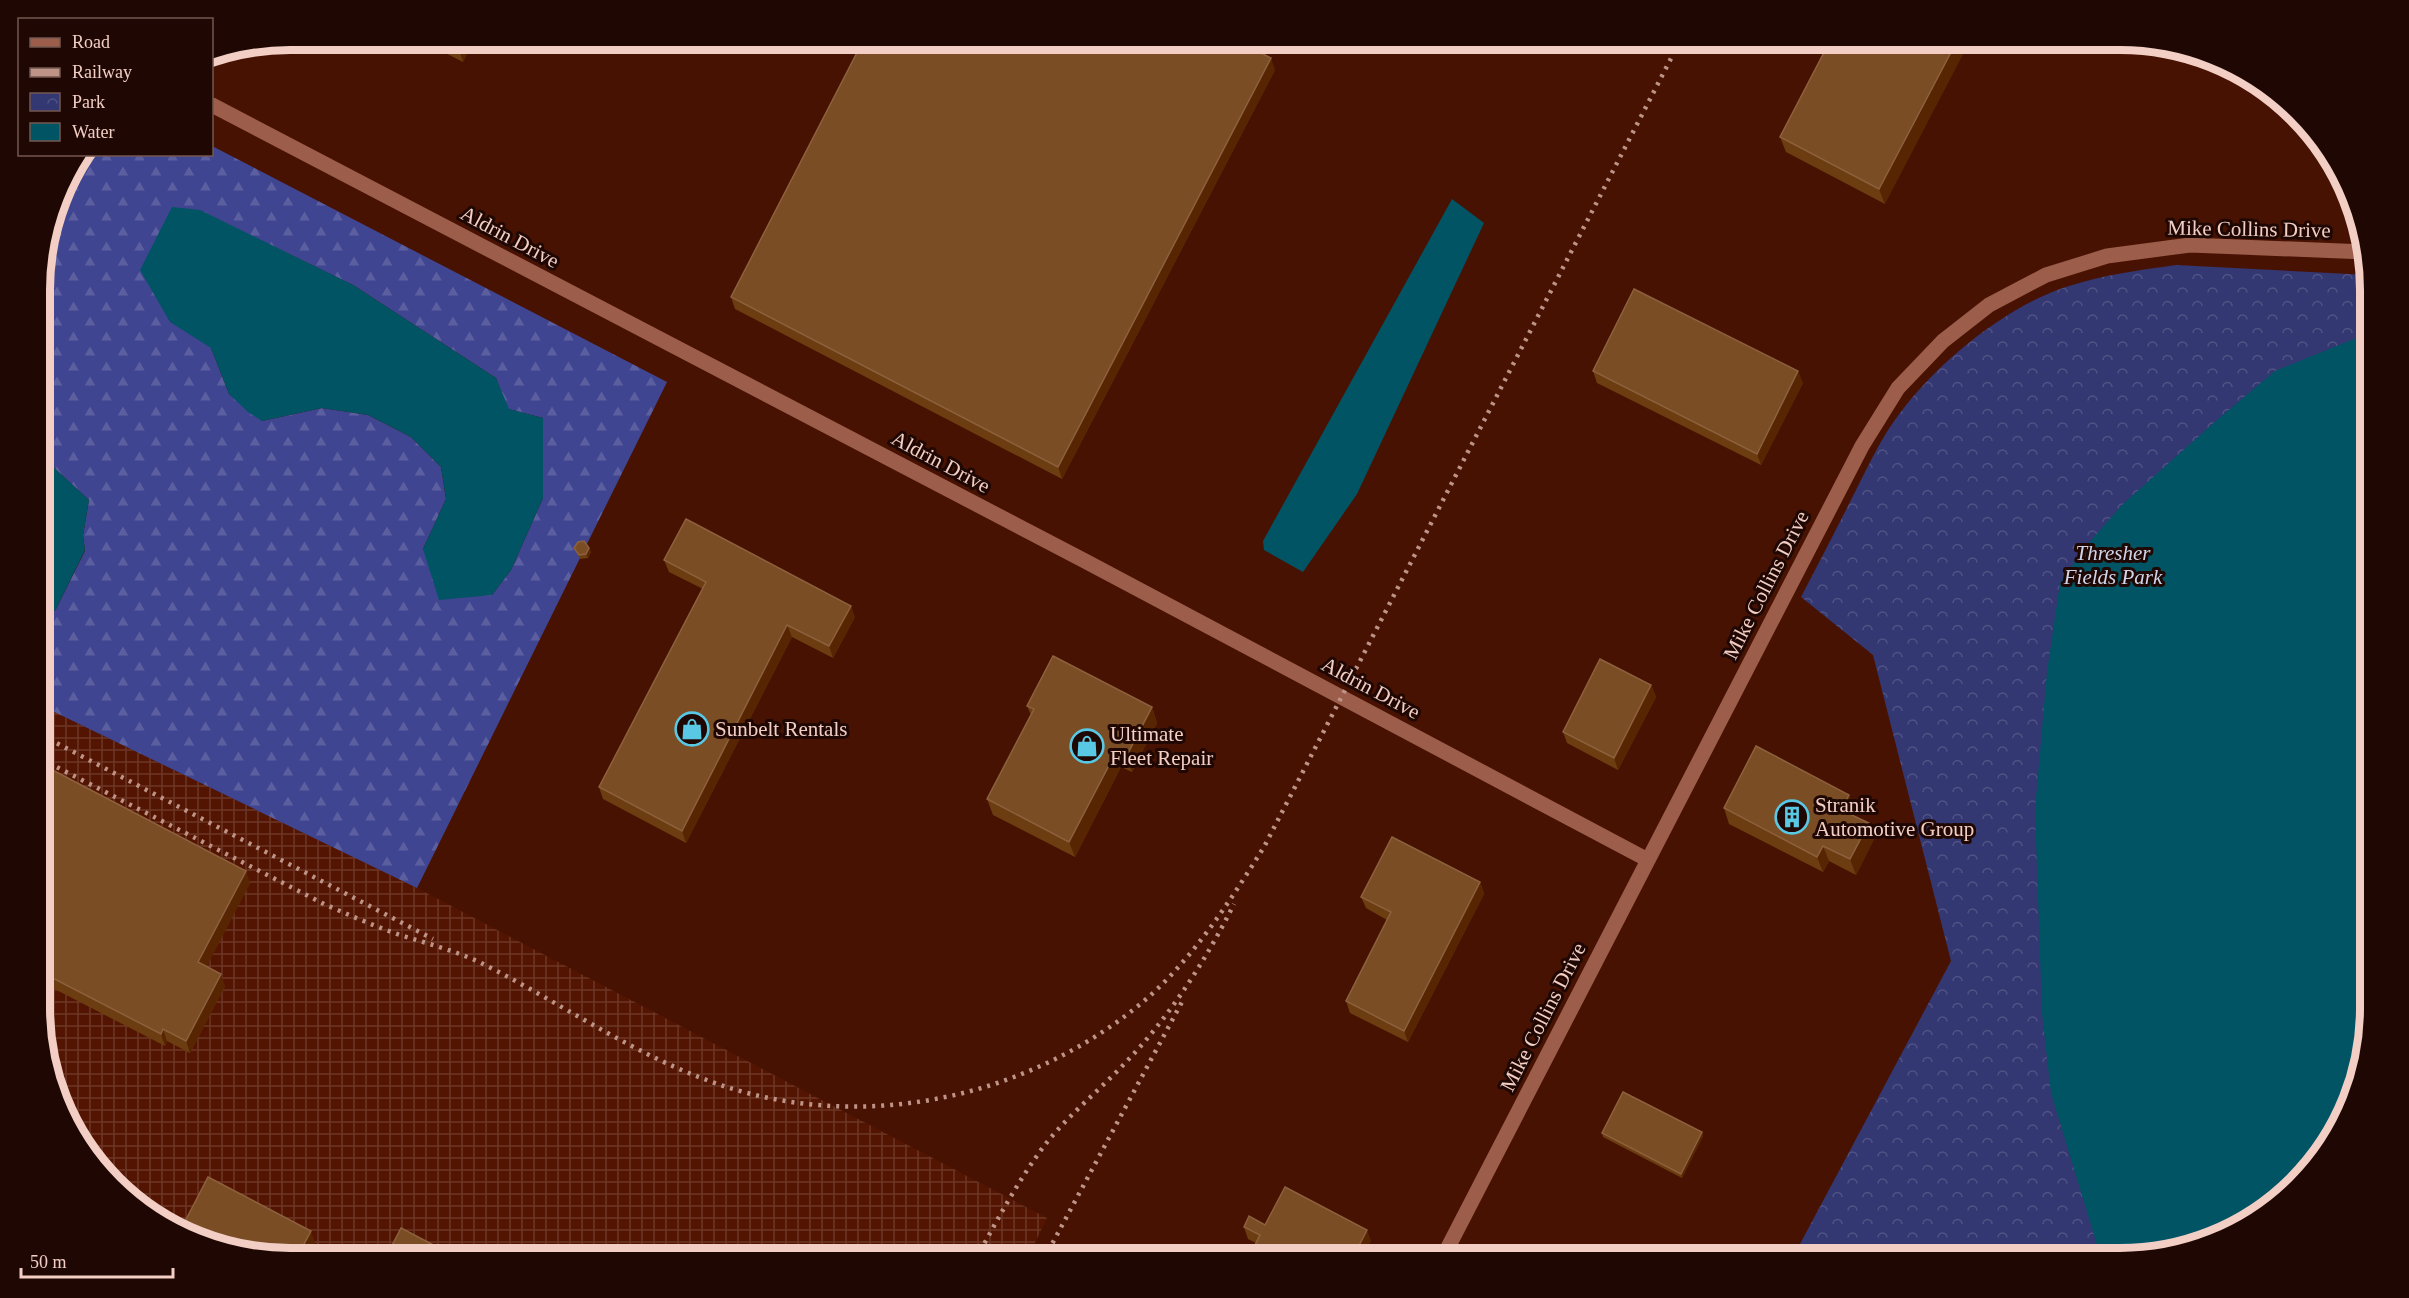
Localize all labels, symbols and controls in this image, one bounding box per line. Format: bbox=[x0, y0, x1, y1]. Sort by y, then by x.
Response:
legend bbox=[18, 18, 213, 156]
text: Road bbox=[72, 32, 110, 52]
text: Railway bbox=[72, 62, 132, 82]
text: Park bbox=[72, 92, 105, 112]
text: Water bbox=[72, 122, 115, 142]
street label: Aldrin Drive bbox=[457, 201, 563, 273]
street label: Mike Collins Drive bbox=[2167, 216, 2331, 242]
street label: Aldrin Drive bbox=[888, 426, 994, 498]
street label: Mike Collins Drive bbox=[1718, 507, 1814, 663]
park label: Thresher Fields Park bbox=[2063, 541, 2163, 589]
street label: Aldrin Drive bbox=[1318, 652, 1424, 724]
shop icon: Sunbelt Rentals bbox=[674, 711, 710, 747]
place label: Sunbelt Rentals bbox=[715, 717, 847, 741]
place label: Ultimate Fleet Repair bbox=[1110, 722, 1213, 770]
shop icon: Ultimate Fleet Repair bbox=[1069, 728, 1105, 764]
place label: Stranik Automotive Group bbox=[1815, 793, 1974, 841]
building icon: Stranik Automotive Group bbox=[1774, 799, 1810, 835]
street label: Mike Collins Drive bbox=[1495, 939, 1591, 1095]
scale bar bbox=[21, 1241, 172, 1279]
text: 50 m bbox=[30, 1252, 67, 1272]

